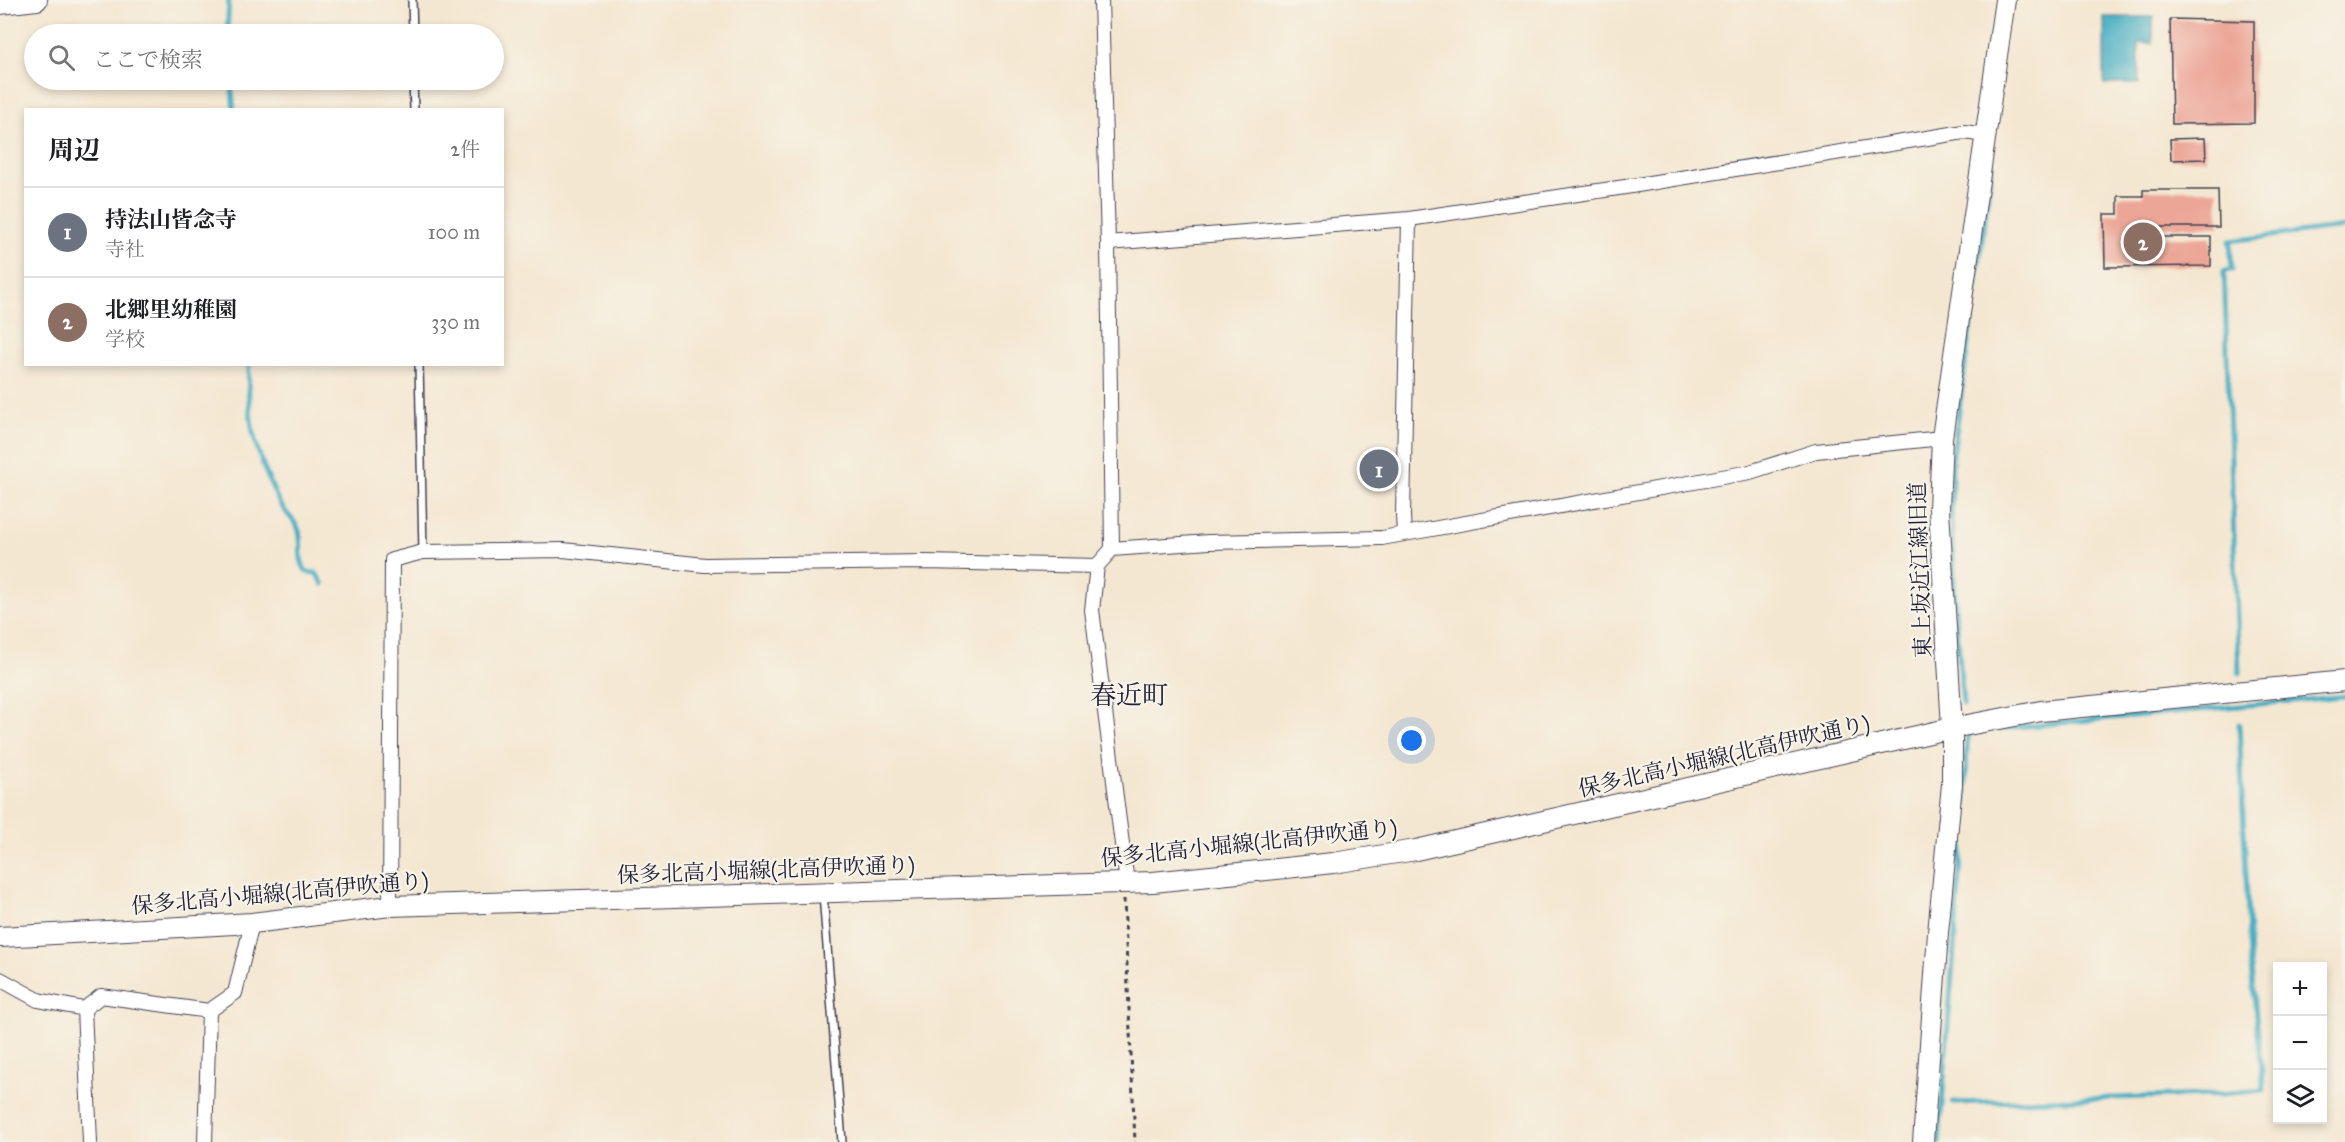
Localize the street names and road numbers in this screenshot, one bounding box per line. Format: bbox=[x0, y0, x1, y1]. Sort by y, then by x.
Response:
street label: 東上坂近江線旧道 bbox=[1903, 482, 1937, 658]
street label: 保多北高小堀線(北高伊吹通り) bbox=[1576, 709, 1872, 803]
street label: 保多北高小堀線(北高伊吹通り) bbox=[1099, 814, 1399, 872]
street label: 保多北高小堀線(北高伊吹通り) bbox=[616, 851, 916, 889]
street label: 保多北高小堀線(北高伊吹通り) bbox=[130, 867, 430, 919]

